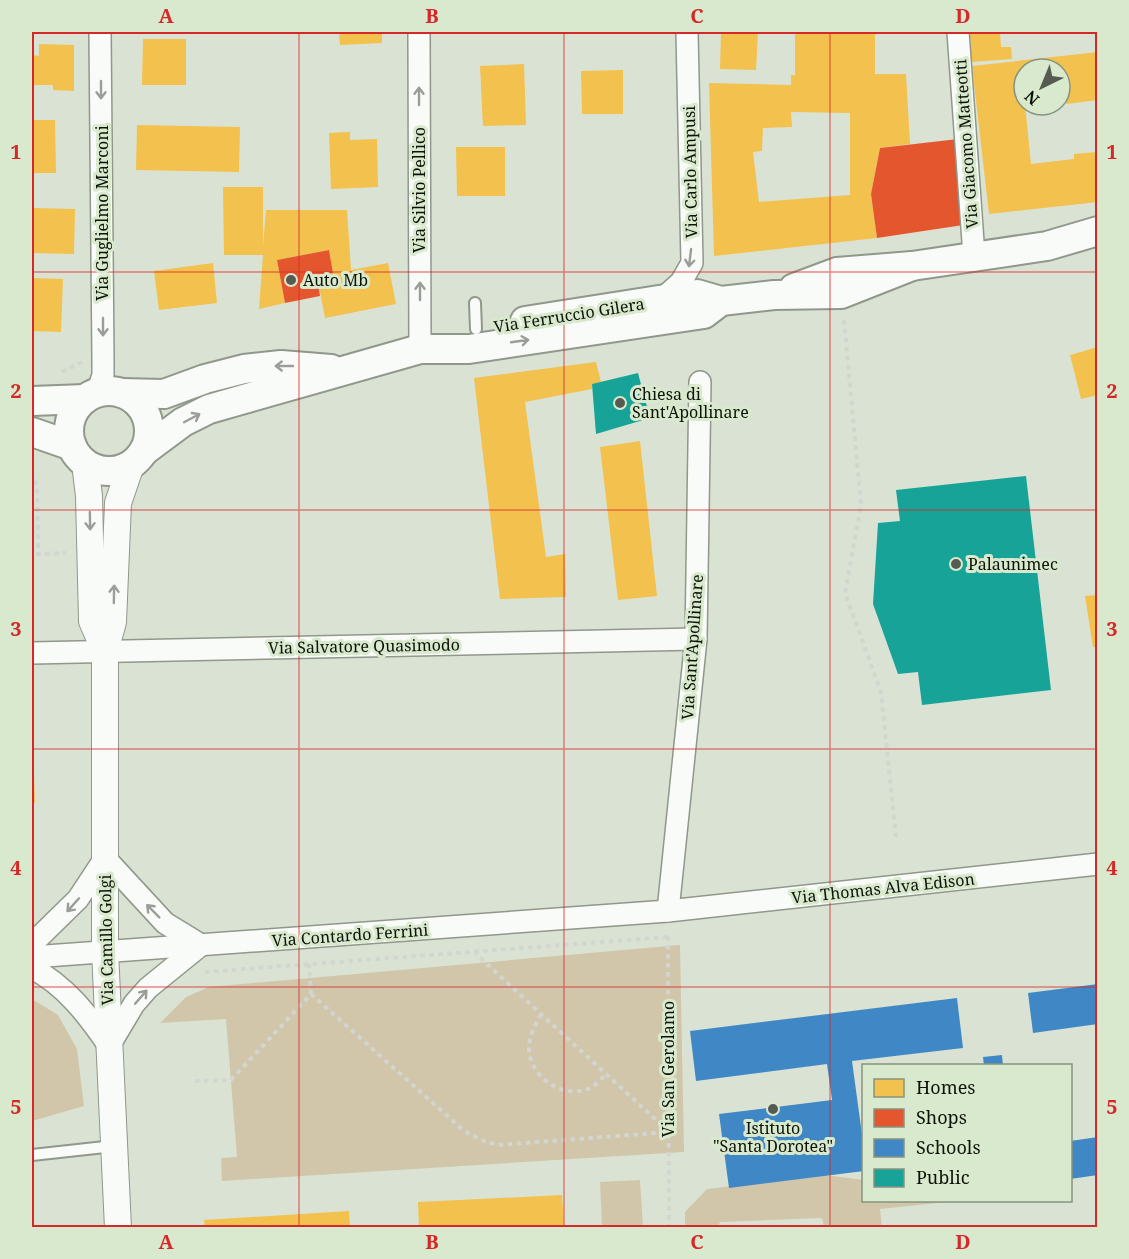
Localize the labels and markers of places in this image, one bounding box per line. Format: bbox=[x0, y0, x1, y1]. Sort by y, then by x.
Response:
place label: Auto Mb bbox=[303, 269, 368, 291]
marker: Auto Mb bbox=[284, 273, 298, 287]
place label: Chiesa di Sant'Apollinare bbox=[632, 383, 749, 423]
marker: Chiesa di Sant'Apollinare bbox=[613, 396, 627, 410]
place label: Palaunimec bbox=[968, 553, 1058, 575]
marker: Palaunimec bbox=[949, 557, 963, 571]
marker: Istituto "Santa Dorotea" bbox=[766, 1102, 780, 1116]
place label: Istituto "Santa Dorotea" bbox=[713, 1117, 833, 1157]

